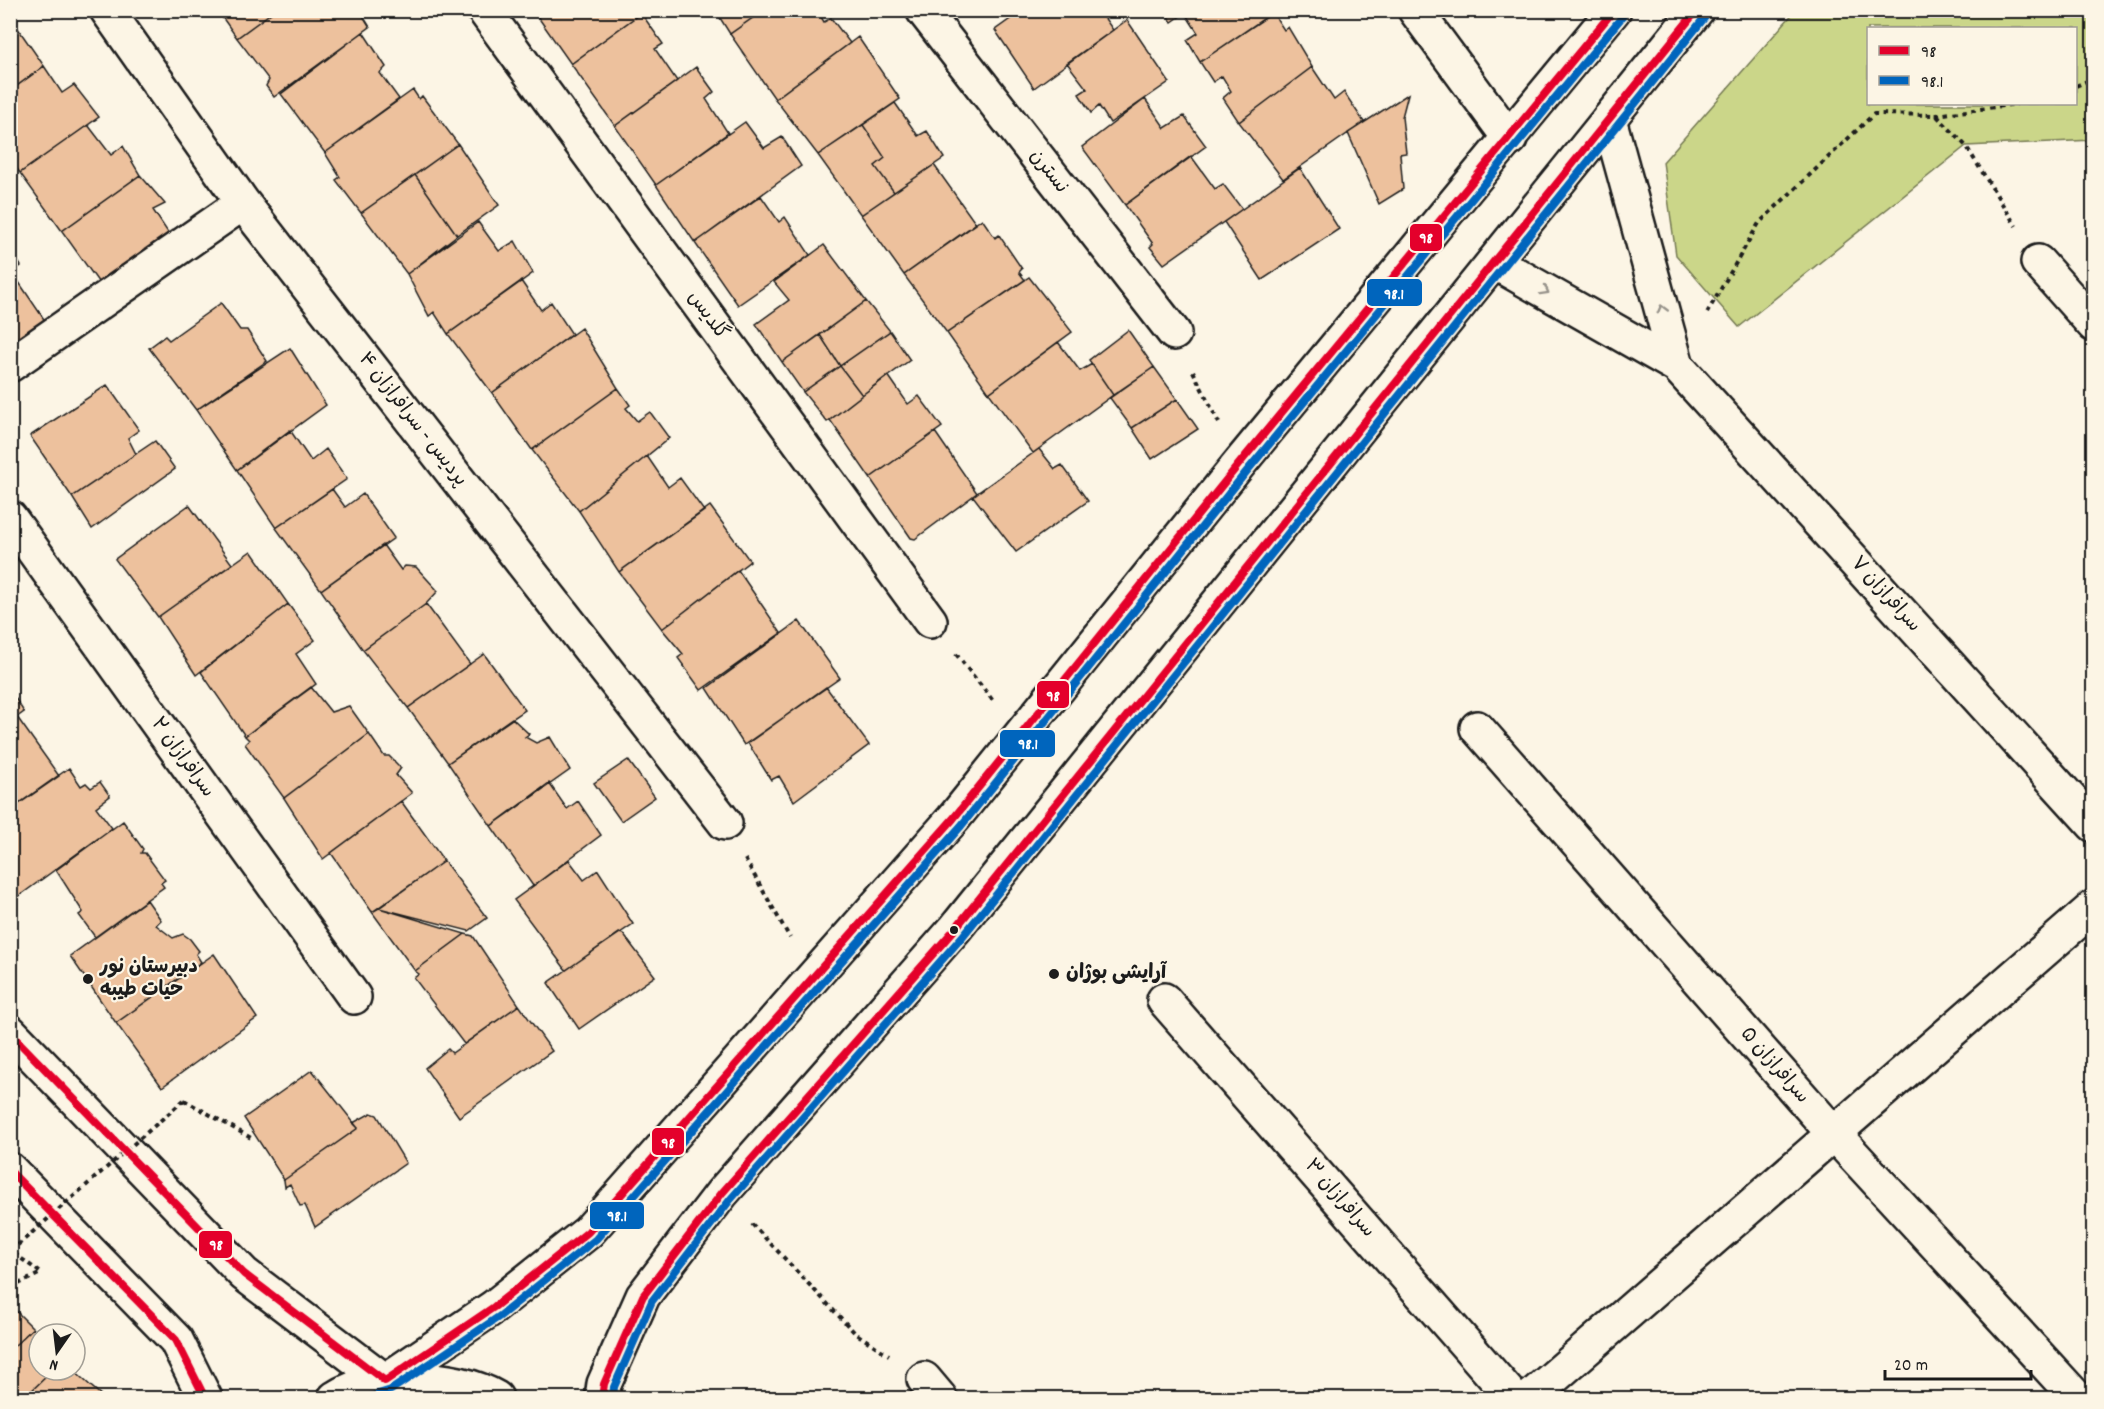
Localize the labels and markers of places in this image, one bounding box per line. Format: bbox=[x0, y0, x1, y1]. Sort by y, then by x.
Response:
unlabelled marker bbox=[948, 924, 960, 936]
place label: دبیرستان نور حیات طیبه bbox=[99, 954, 198, 1005]
place label: آرایشی بوژان bbox=[1066, 960, 1168, 988]
marker: آرایشی بوژان bbox=[1047, 967, 1061, 981]
marker: دبیرستان نور حیات طیبه bbox=[81, 972, 95, 986]

